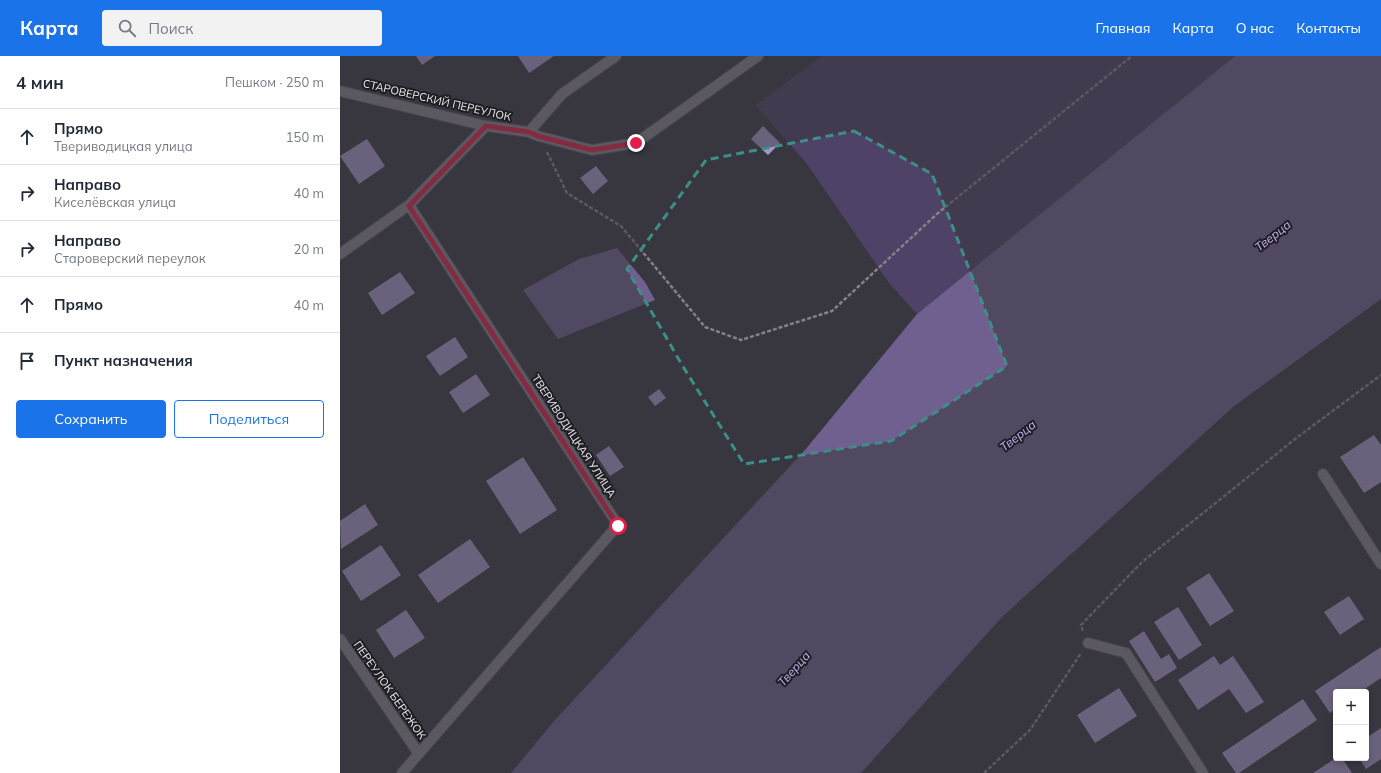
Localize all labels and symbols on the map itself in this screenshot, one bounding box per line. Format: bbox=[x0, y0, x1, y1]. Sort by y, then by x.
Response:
street label: СТАРОВЕРСКИЙ ПЕРЕУЛОК bbox=[361, 76, 513, 124]
route end bbox=[627, 134, 645, 152]
water label: Тверца bbox=[1252, 217, 1294, 254]
street label: ТВЕРИВОДИЦКАЯ УЛИЦА bbox=[529, 372, 619, 500]
water label: Тверца bbox=[997, 417, 1039, 454]
route start bbox=[609, 517, 627, 535]
street label: ПЕРЕУЛОК БЕРЕЖОК bbox=[351, 638, 430, 743]
water label: Тверца bbox=[774, 648, 813, 689]

